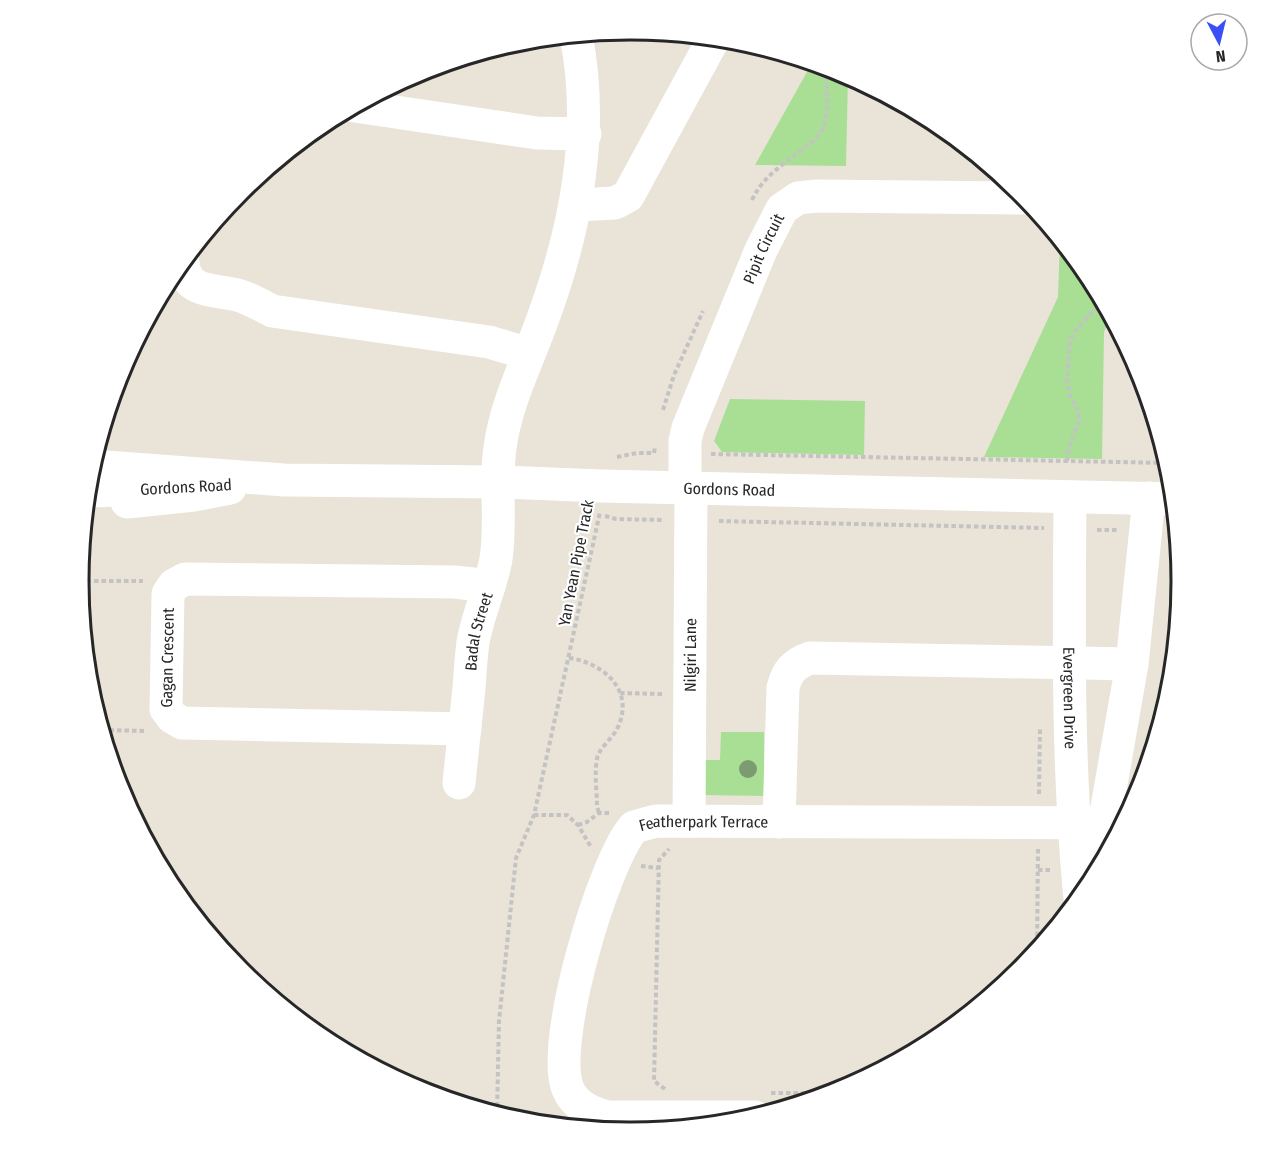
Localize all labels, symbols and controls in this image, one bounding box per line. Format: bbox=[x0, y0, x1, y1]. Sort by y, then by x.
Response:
north arrow bbox=[1189, 12, 1249, 72]
text: N bbox=[1215, 46, 1227, 66]
street label: Pipit Circuit bbox=[739, 209, 788, 287]
street label: Gordons Road bbox=[140, 475, 232, 499]
street label: Gordons Road bbox=[683, 478, 776, 499]
street label: Yan Yean Pipe Track bbox=[554, 498, 598, 628]
street label: Badal Street bbox=[461, 589, 496, 671]
street label: Gagan Crescent bbox=[157, 607, 177, 708]
street label: Nilgiri Lane bbox=[680, 618, 700, 692]
street label: Evergreen Drive bbox=[1060, 647, 1080, 749]
street label: Featherpark Terrace bbox=[637, 811, 768, 835]

